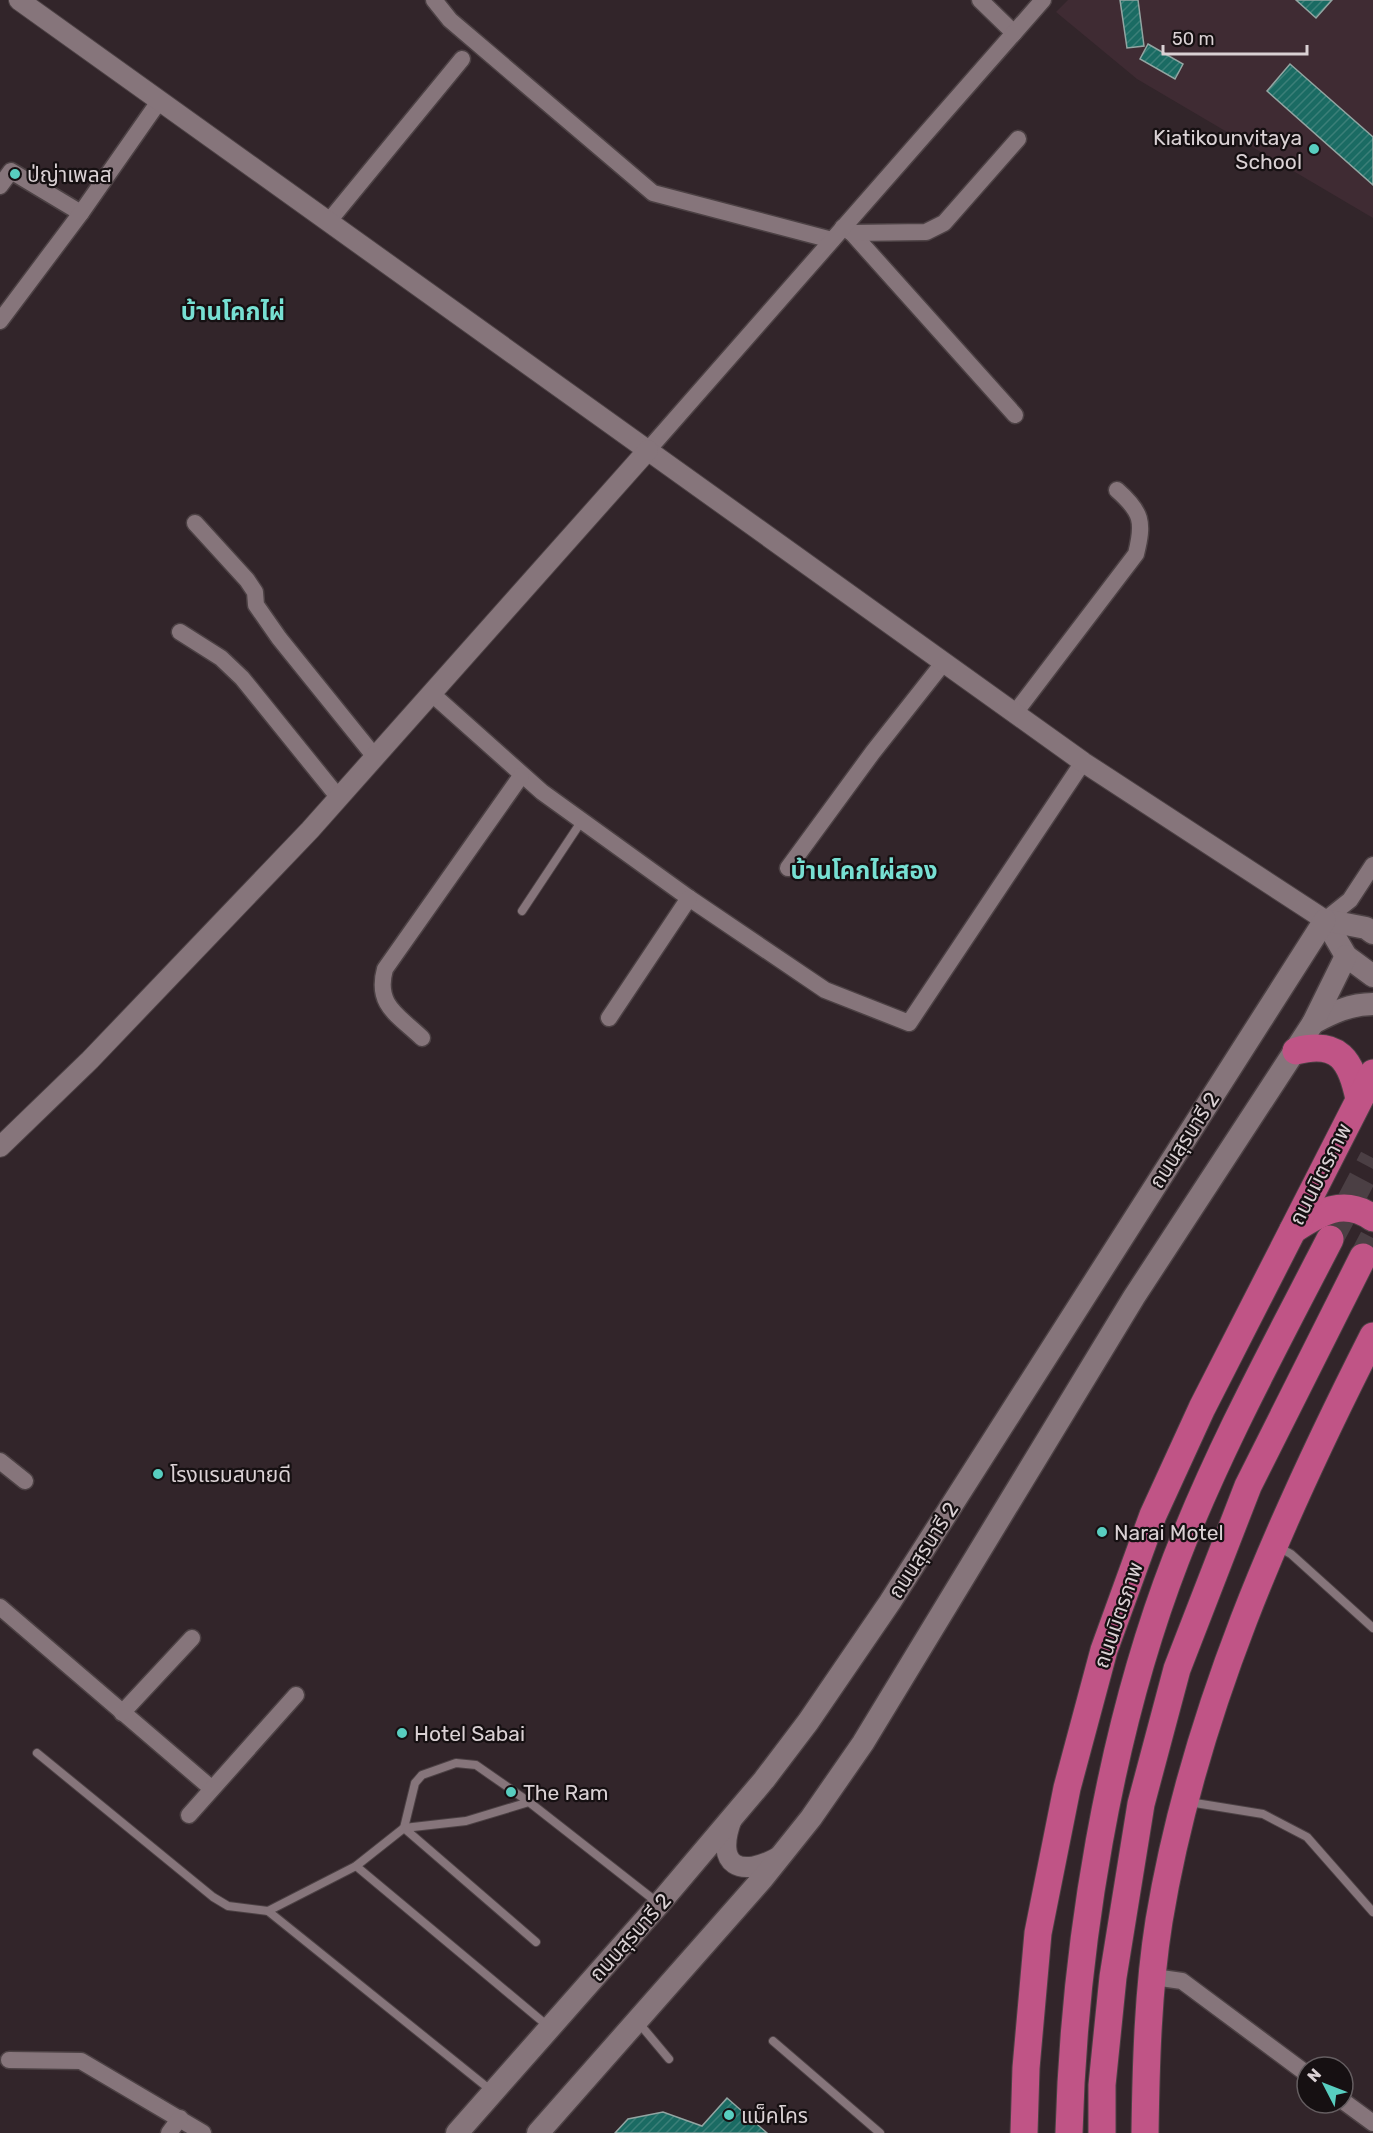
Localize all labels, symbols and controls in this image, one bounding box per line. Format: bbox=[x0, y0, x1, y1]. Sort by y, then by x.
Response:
scale bar bbox=[1163, 18, 1307, 56]
text: 50 m bbox=[1172, 28, 1215, 50]
place label: Kiatikounvitaya School bbox=[1153, 125, 1302, 174]
marker: Kiatikounvitaya School bbox=[1307, 142, 1321, 156]
place label: ป่ญ่าเพลส bbox=[27, 162, 112, 187]
marker: ป่ญ่าเพลส bbox=[8, 167, 22, 181]
district label: บ้านโคกไผ่ bbox=[181, 298, 285, 326]
district label: บ้านโคกไผ่สอง bbox=[791, 857, 937, 885]
street label: ถนนสุรนารี 2 bbox=[1144, 1087, 1225, 1193]
street label: ถนนมิตรภาพ bbox=[1284, 1119, 1356, 1229]
place label: โรงแรมสบายดี bbox=[170, 1462, 291, 1487]
marker: โรงแรมสบายดี bbox=[151, 1467, 165, 1481]
street label: ถนนสุรนารี 2 bbox=[883, 1497, 964, 1603]
place label: Narai Motel bbox=[1114, 1520, 1224, 1545]
marker: Narai Motel bbox=[1095, 1525, 1109, 1539]
street label: ถนนมิตรภาพ bbox=[1088, 1559, 1148, 1671]
place label: Hotel Sabai bbox=[414, 1721, 525, 1746]
marker: Hotel Sabai bbox=[395, 1726, 409, 1740]
place label: The Ram bbox=[523, 1780, 608, 1805]
marker: The Ram bbox=[504, 1785, 518, 1799]
street label: ถนนสุรนารี 2 bbox=[584, 1888, 677, 1987]
north arrow bbox=[1295, 2055, 1355, 2115]
text: N bbox=[1303, 2065, 1325, 2086]
place label: แม็คโคร bbox=[741, 2103, 808, 2128]
marker: แม็คโคร bbox=[722, 2108, 736, 2122]

